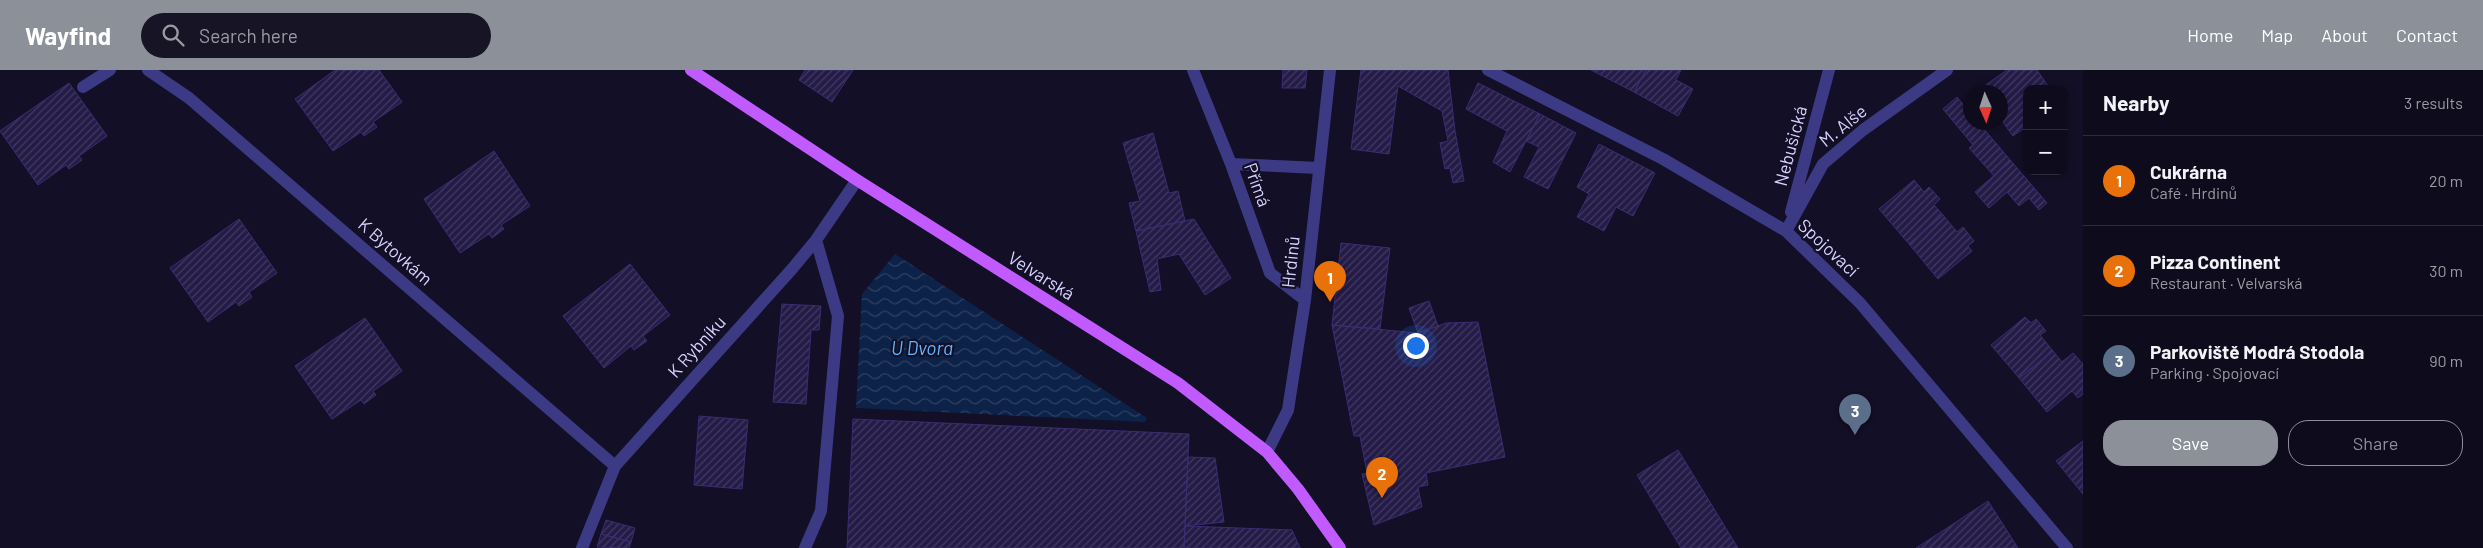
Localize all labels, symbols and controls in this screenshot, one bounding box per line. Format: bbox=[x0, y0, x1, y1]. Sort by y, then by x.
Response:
search box bbox=[141, 13, 491, 58]
text: Wayfind bbox=[25, 21, 111, 50]
icon: search bbox=[159, 21, 187, 49]
text: Search here bbox=[199, 24, 298, 47]
text: Home bbox=[2187, 24, 2233, 46]
text: Map bbox=[2261, 24, 2293, 46]
text: About bbox=[2321, 24, 2368, 46]
text: Contact bbox=[2396, 24, 2458, 46]
north arrow bbox=[1963, 85, 2008, 130]
map controls bbox=[2023, 85, 2068, 175]
button: + bbox=[2023, 85, 2068, 130]
text: Nearby bbox=[2103, 90, 2169, 115]
text: 3 results bbox=[2404, 93, 2463, 112]
street label: M. Alše bbox=[1814, 99, 1871, 151]
street label: Nebušická bbox=[1769, 103, 1811, 188]
button: − bbox=[2023, 130, 2068, 175]
street label: Přímá bbox=[1240, 160, 1276, 210]
text: Cukrárna bbox=[2150, 160, 2227, 183]
text: 1 bbox=[2116, 171, 2122, 190]
text: 20 m bbox=[2429, 171, 2463, 190]
text: Café · Hrdinů bbox=[2150, 183, 2237, 202]
street label: K Bytovkám bbox=[354, 213, 437, 289]
street label: Spojovací bbox=[1794, 214, 1864, 281]
street label: Hrdinů bbox=[1276, 235, 1304, 289]
street label: Velvarská bbox=[1004, 246, 1079, 304]
text: Pizza Continent bbox=[2150, 250, 2280, 273]
pin: 1 bbox=[1314, 261, 1346, 302]
text: 2 bbox=[2115, 261, 2123, 280]
text: 30 m bbox=[2429, 261, 2463, 280]
text: Restaurant · Velvarská bbox=[2150, 273, 2303, 292]
street label: K Rybníku bbox=[663, 311, 730, 382]
your location bbox=[1403, 333, 1429, 359]
water label: U Dvora bbox=[891, 336, 953, 359]
text: Parkoviště Modrá Stodola bbox=[2150, 340, 2364, 363]
text: 3 bbox=[2115, 351, 2123, 370]
text: 90 m bbox=[2429, 351, 2463, 370]
text: Parking · Spojovací bbox=[2150, 363, 2279, 382]
pin: 3 bbox=[1839, 394, 1871, 435]
button: Save bbox=[2103, 420, 2278, 466]
button: Share bbox=[2288, 420, 2463, 466]
pin: 2 bbox=[1366, 457, 1398, 498]

